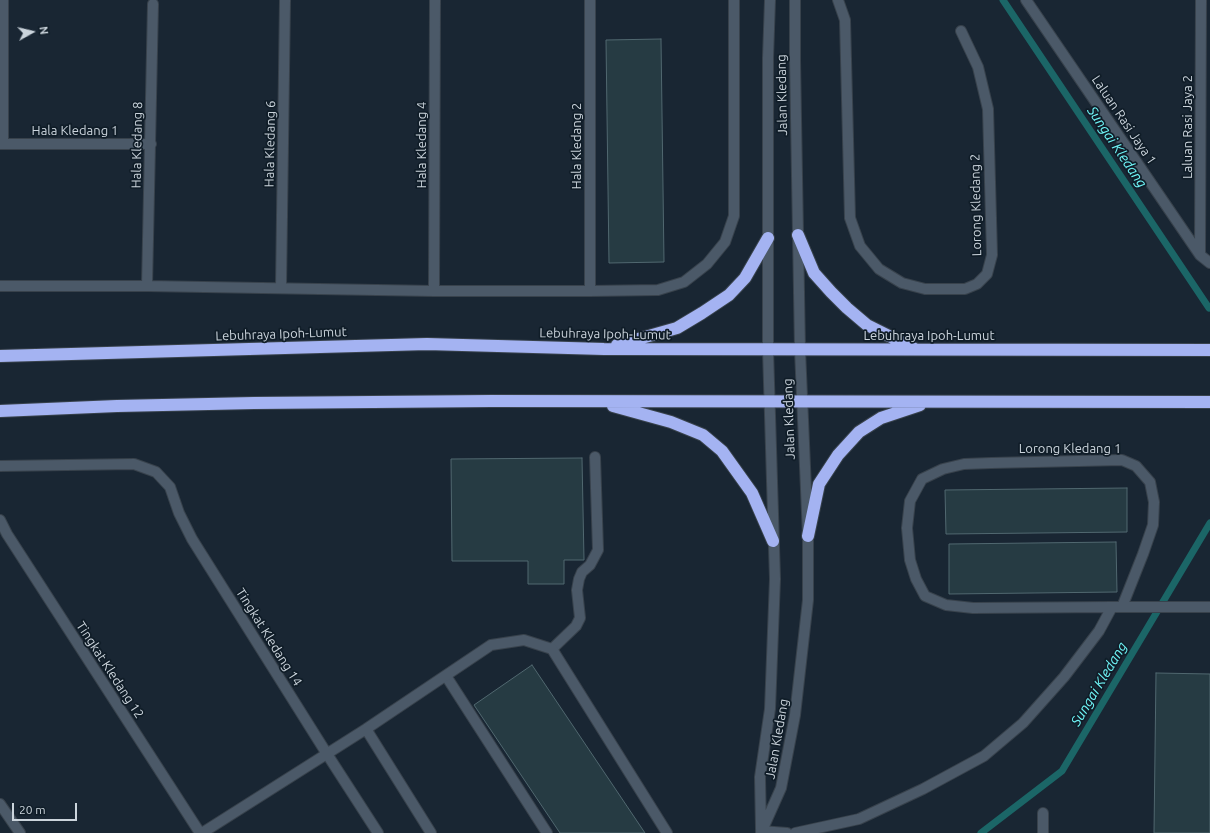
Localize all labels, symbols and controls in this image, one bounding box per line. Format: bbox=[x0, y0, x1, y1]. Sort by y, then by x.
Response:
north arrow bbox=[12, 12, 52, 52]
text: N bbox=[37, 25, 50, 35]
street label: Jalan Kledang bbox=[773, 54, 791, 136]
street label: Laluan Rasi Jaya 1 bbox=[1088, 73, 1160, 167]
street label: Laluan Rasi Jaya 2 bbox=[1180, 75, 1196, 179]
street label: Hala Kledang 6 bbox=[261, 100, 279, 188]
street label: Hala Kledang 8 bbox=[128, 101, 146, 189]
street label: Hala Kledang 4 bbox=[414, 102, 430, 188]
street label: Hala Kledang 2 bbox=[569, 103, 585, 189]
water label: Sungai Kledang bbox=[1084, 103, 1150, 191]
street label: Hala Kledang 1 bbox=[32, 123, 118, 139]
street label: Lorong Kledang 2 bbox=[967, 154, 985, 256]
street label: Lebuhraya Ipoh-Lumut bbox=[215, 324, 347, 344]
street label: Lebuhraya Ipoh-Lumut bbox=[539, 325, 671, 343]
street label: Lebuhraya Ipoh-Lumut bbox=[863, 328, 995, 344]
street label: Jalan Kledang bbox=[780, 378, 798, 460]
street label: Lorong Kledang 1 bbox=[1019, 441, 1121, 457]
street label: Tingkat Kledang 14 bbox=[233, 585, 305, 689]
street label: Tingkat Kledang 12 bbox=[73, 619, 147, 721]
water label: Sungai Kledang bbox=[1067, 639, 1131, 729]
street label: Jalan Kledang bbox=[762, 698, 792, 780]
scale bar bbox=[14, 795, 79, 821]
text: 20 m bbox=[19, 803, 46, 816]

